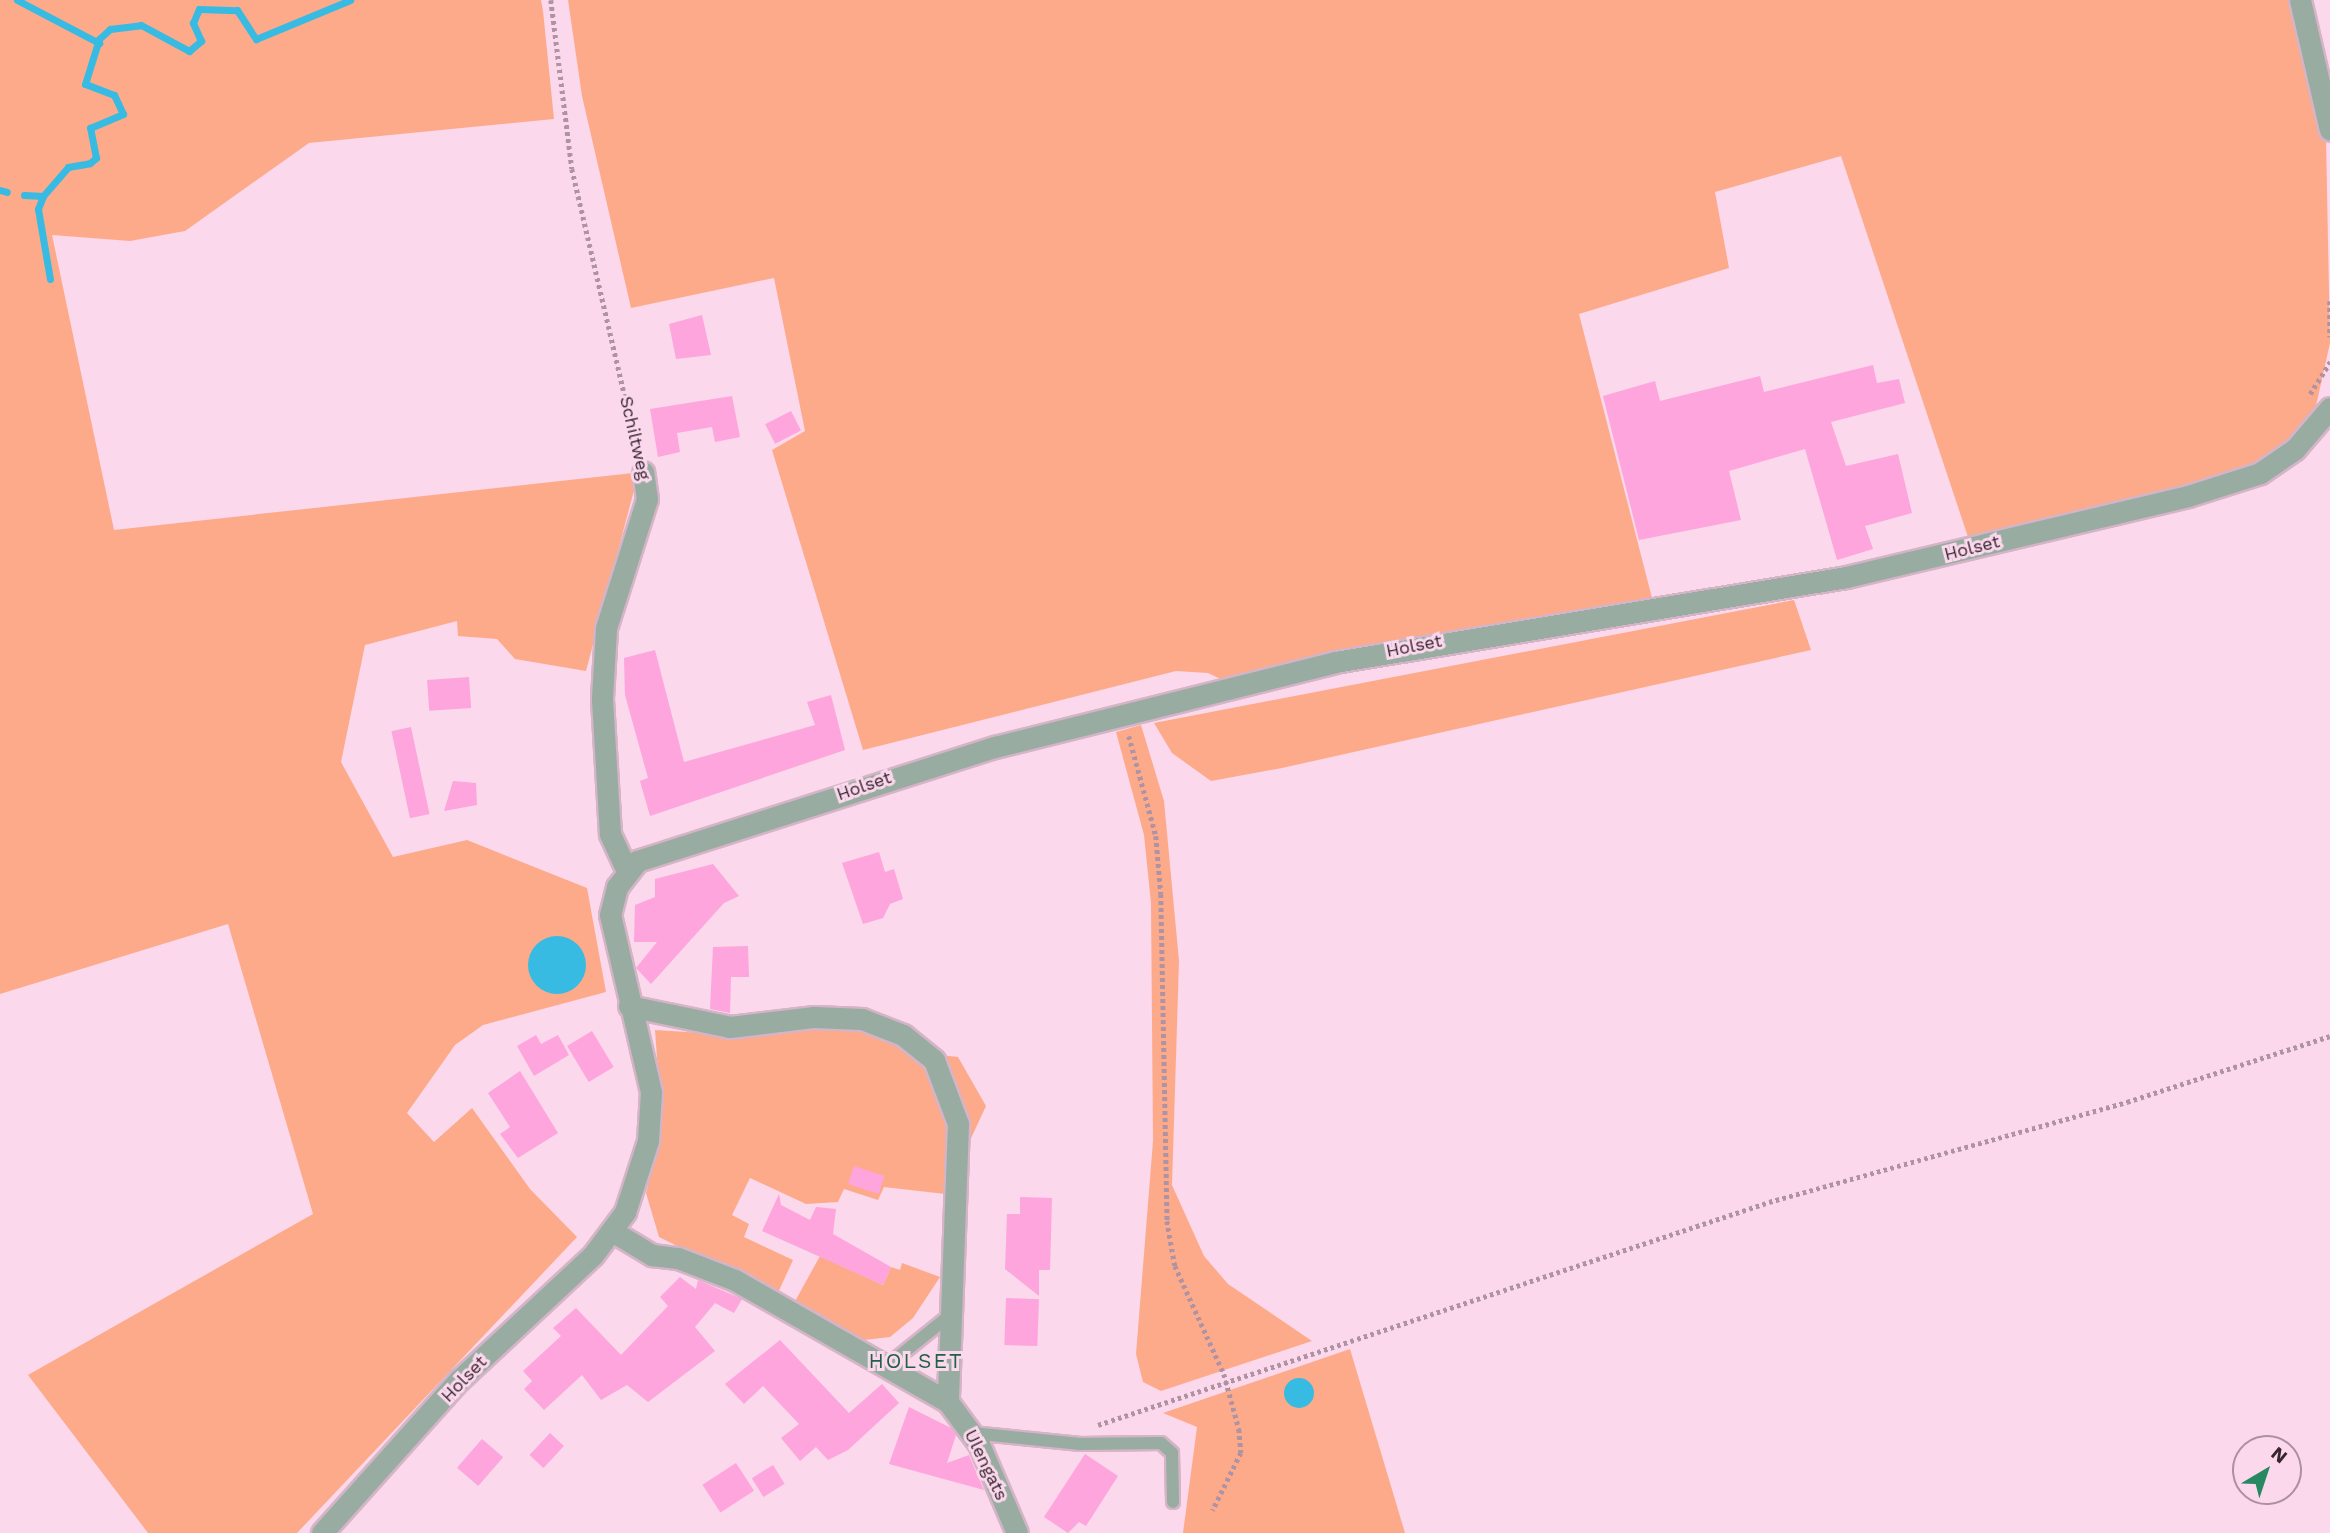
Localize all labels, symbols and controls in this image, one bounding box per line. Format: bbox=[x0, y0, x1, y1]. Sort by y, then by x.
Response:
street label: Schiltweg bbox=[615, 394, 655, 482]
street label: Holset bbox=[1942, 531, 2002, 565]
street label: Holset bbox=[1384, 630, 1444, 662]
street label: Holset bbox=[834, 767, 894, 805]
district label: HOLSET bbox=[869, 1348, 963, 1374]
street label: Holset bbox=[437, 1351, 491, 1407]
street label: Ulengats bbox=[960, 1426, 1012, 1504]
north arrow bbox=[2232, 1435, 2302, 1505]
text: N bbox=[2267, 1441, 2292, 1468]

